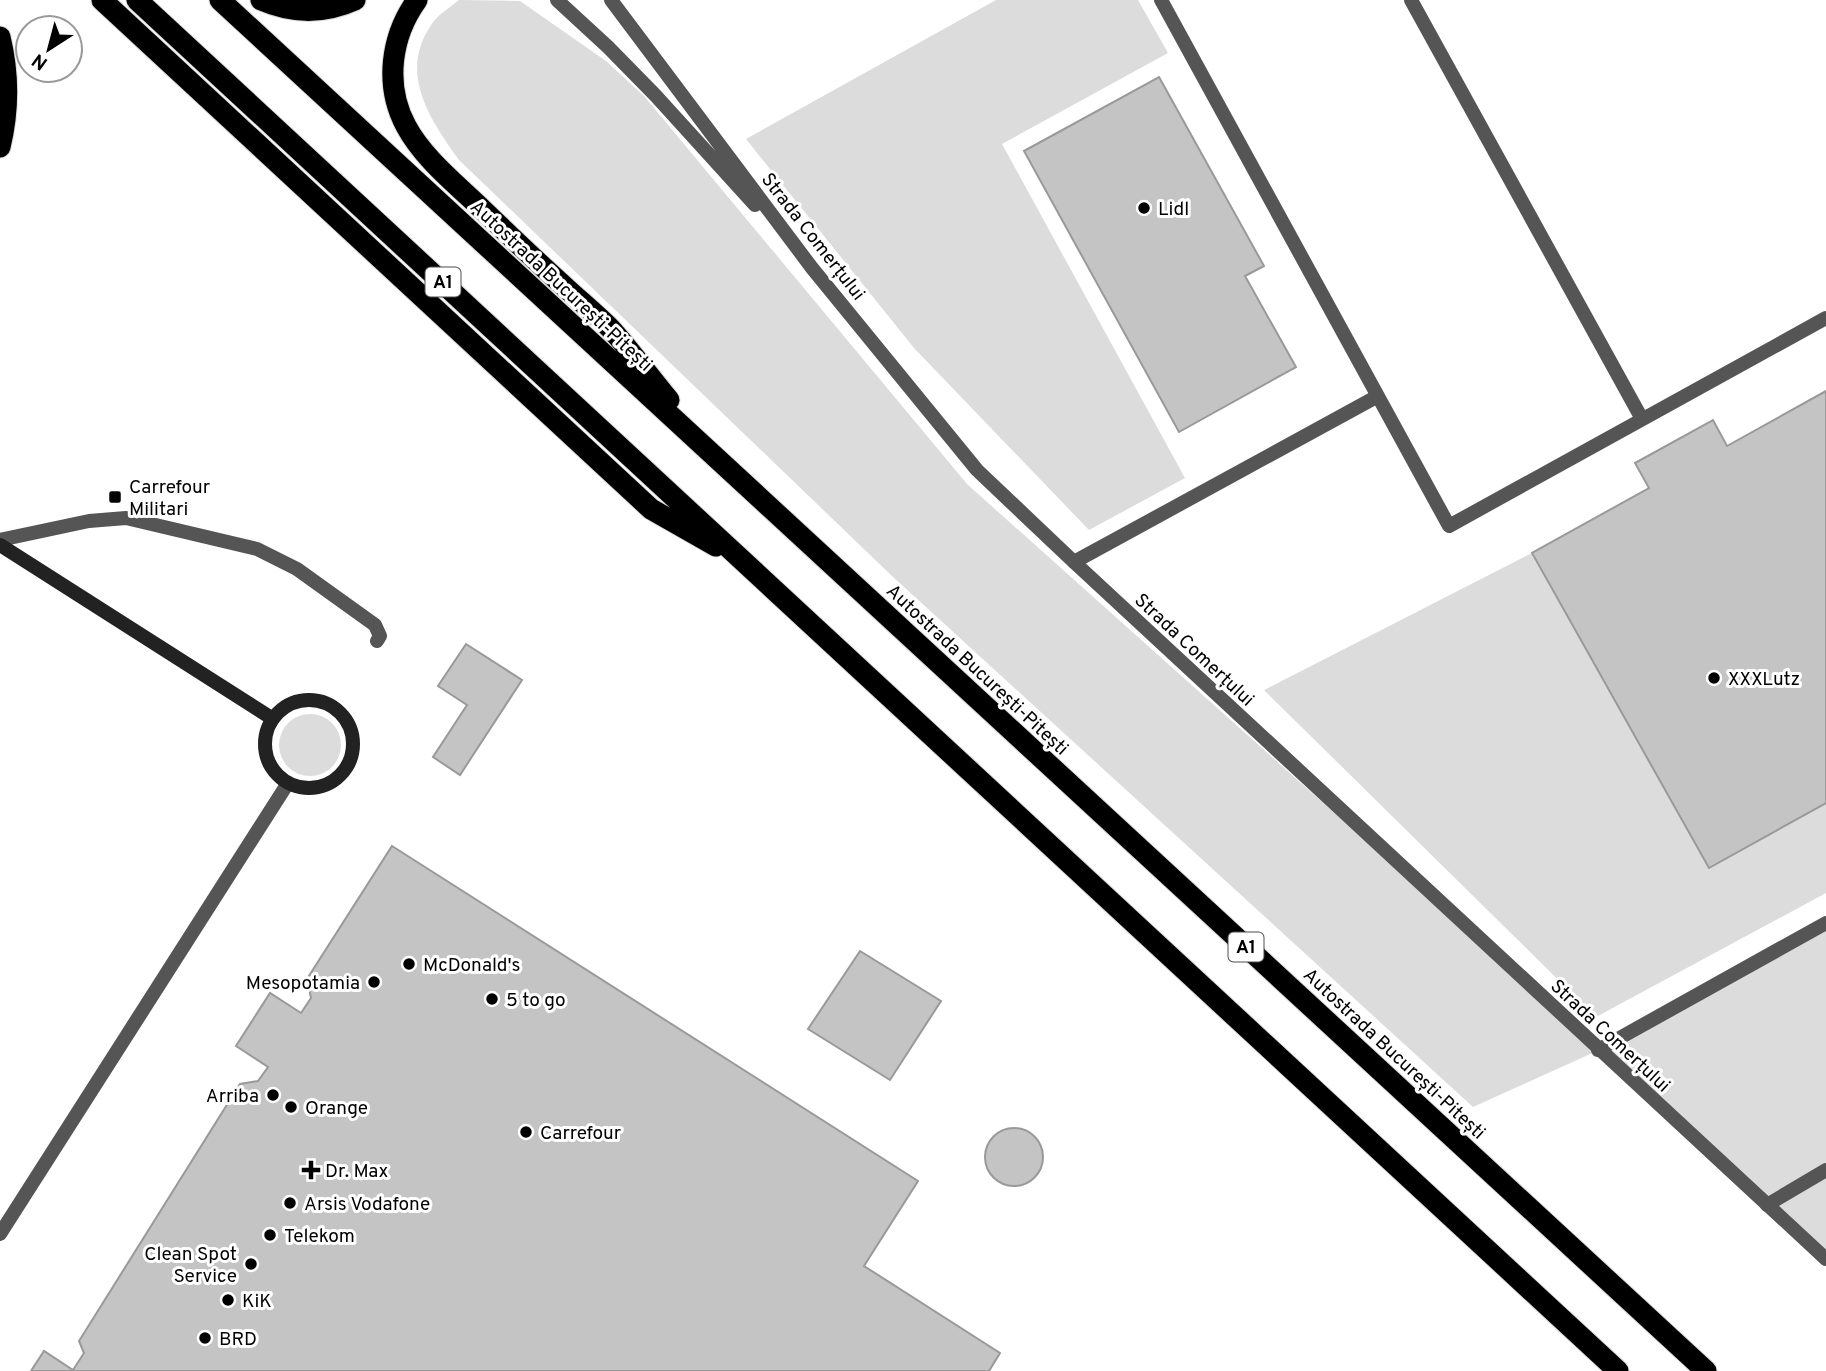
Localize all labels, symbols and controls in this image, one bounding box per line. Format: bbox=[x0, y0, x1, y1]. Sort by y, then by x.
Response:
north arrow bbox=[14, 14, 84, 84]
text: N bbox=[28, 47, 53, 75]
street label: Strada Comerțului bbox=[755, 169, 870, 306]
street label: Autostrada București-Pitești bbox=[464, 196, 657, 377]
place label: Lidl bbox=[1158, 198, 1189, 222]
marker: Lidl bbox=[1136, 200, 1152, 216]
road number: A1 bbox=[426, 268, 460, 296]
place label: Carrefour Militari bbox=[129, 476, 211, 522]
marker: Carrefour Militari bbox=[107, 489, 123, 505]
street label: Autostrada București-Pitești bbox=[880, 580, 1073, 761]
street label: Strada Comerțului bbox=[1129, 589, 1259, 712]
place label: XXXLutz bbox=[1728, 668, 1800, 692]
marker: XXXLutz bbox=[1706, 670, 1722, 686]
road number: A1 bbox=[1228, 932, 1264, 962]
place label: McDonald's bbox=[423, 954, 521, 978]
marker: McDonald's bbox=[401, 956, 417, 972]
street label: Autostrada București-Pitești bbox=[1297, 964, 1490, 1145]
place label: Mesopotamia bbox=[246, 972, 360, 996]
marker: Mesopotamia bbox=[366, 974, 382, 990]
street label: Strada Comerțului bbox=[1545, 975, 1675, 1098]
place label: 5 to go bbox=[506, 989, 566, 1013]
marker: 5 to go bbox=[484, 991, 500, 1007]
place label: Arriba bbox=[206, 1085, 259, 1109]
marker: Arriba bbox=[265, 1087, 281, 1103]
place label: Orange bbox=[305, 1097, 368, 1121]
marker: Orange bbox=[283, 1099, 299, 1115]
place label: Carrefour bbox=[540, 1122, 622, 1146]
marker: Carrefour bbox=[518, 1124, 534, 1140]
place label: Dr. Max bbox=[325, 1160, 389, 1184]
marker: Dr. Max bbox=[303, 1162, 319, 1178]
place label: Arsis Vodafone bbox=[304, 1193, 430, 1217]
marker: Arsis Vodafone bbox=[282, 1195, 298, 1211]
place label: Telekom bbox=[284, 1225, 355, 1249]
marker: Telekom bbox=[262, 1227, 278, 1243]
place label: Clean Spot Service bbox=[144, 1243, 237, 1289]
marker: Clean Spot Service bbox=[243, 1256, 259, 1272]
place label: KiK bbox=[242, 1290, 272, 1314]
marker: KiK bbox=[220, 1292, 236, 1308]
place label: BRD bbox=[219, 1328, 257, 1352]
marker: BRD bbox=[197, 1330, 213, 1346]

